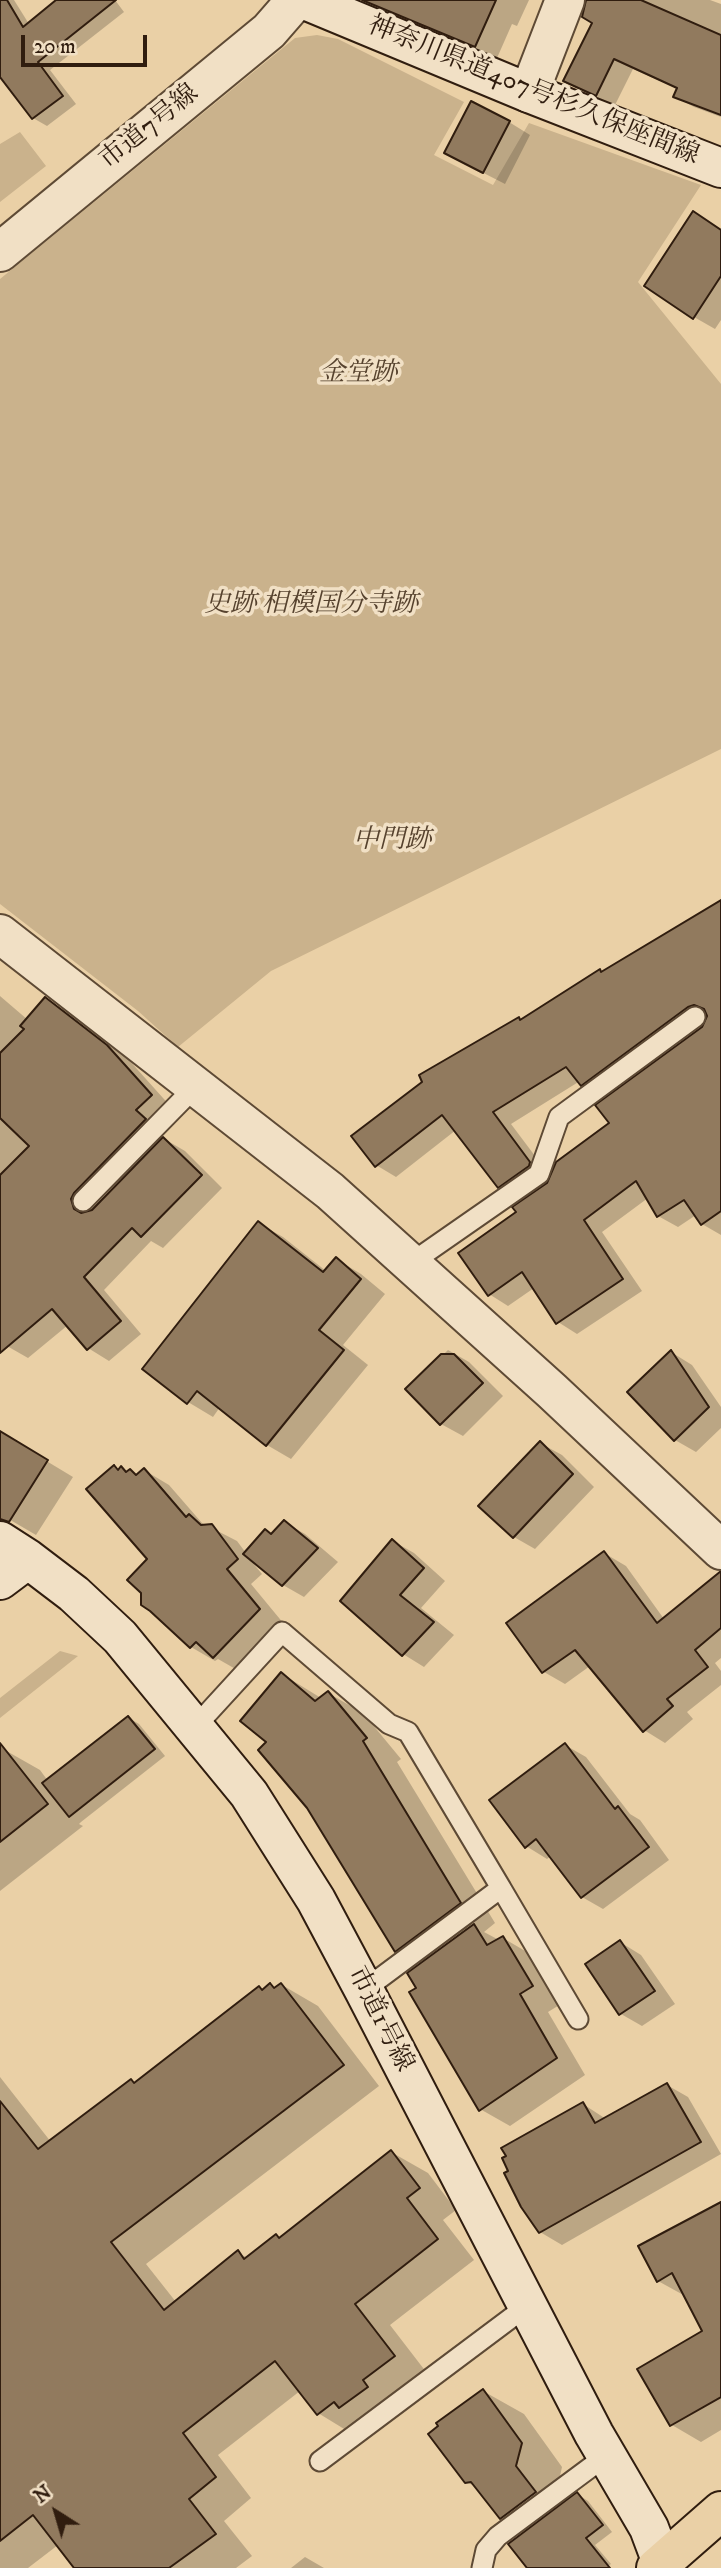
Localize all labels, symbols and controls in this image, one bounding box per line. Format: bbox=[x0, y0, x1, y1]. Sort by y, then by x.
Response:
street label: 神奈川県道407号杉久保座間線 bbox=[363, 11, 703, 173]
scale bar bbox=[24, 21, 150, 65]
text: 20 m bbox=[34, 34, 76, 60]
street label: 市道7号線 bbox=[94, 79, 206, 177]
park label: 金堂跡 bbox=[319, 359, 397, 391]
park label: 史跡 相模国分寺跡 bbox=[204, 590, 418, 622]
park label: 中門跡 bbox=[353, 826, 431, 858]
street label: 市道1号線 bbox=[339, 1962, 419, 2078]
north arrow bbox=[21, 2477, 91, 2547]
text: N bbox=[30, 2481, 56, 2509]

